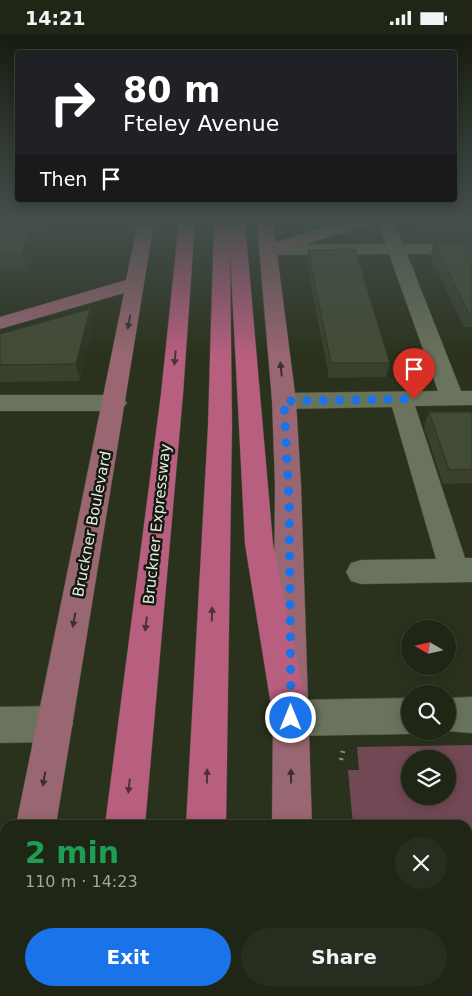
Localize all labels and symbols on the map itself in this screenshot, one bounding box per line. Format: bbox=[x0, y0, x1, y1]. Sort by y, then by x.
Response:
one-way arrow bbox=[125, 315, 133, 331]
pin bbox=[393, 348, 435, 399]
one-way arrow bbox=[171, 350, 179, 366]
one-way arrow bbox=[276, 361, 284, 377]
street label: Bruckner Expressway bbox=[140, 443, 174, 605]
street label: Bruckner Boulevard bbox=[69, 449, 115, 599]
one-way arrow bbox=[209, 606, 217, 622]
one-way arrow bbox=[70, 612, 78, 628]
one-way arrow bbox=[142, 616, 150, 632]
north arrow bbox=[401, 620, 456, 675]
position arrow bbox=[264, 691, 316, 743]
one-way arrow bbox=[203, 768, 211, 784]
one-way arrow bbox=[287, 768, 295, 784]
one-way arrow bbox=[40, 772, 48, 788]
one-way arrow bbox=[125, 778, 133, 794]

